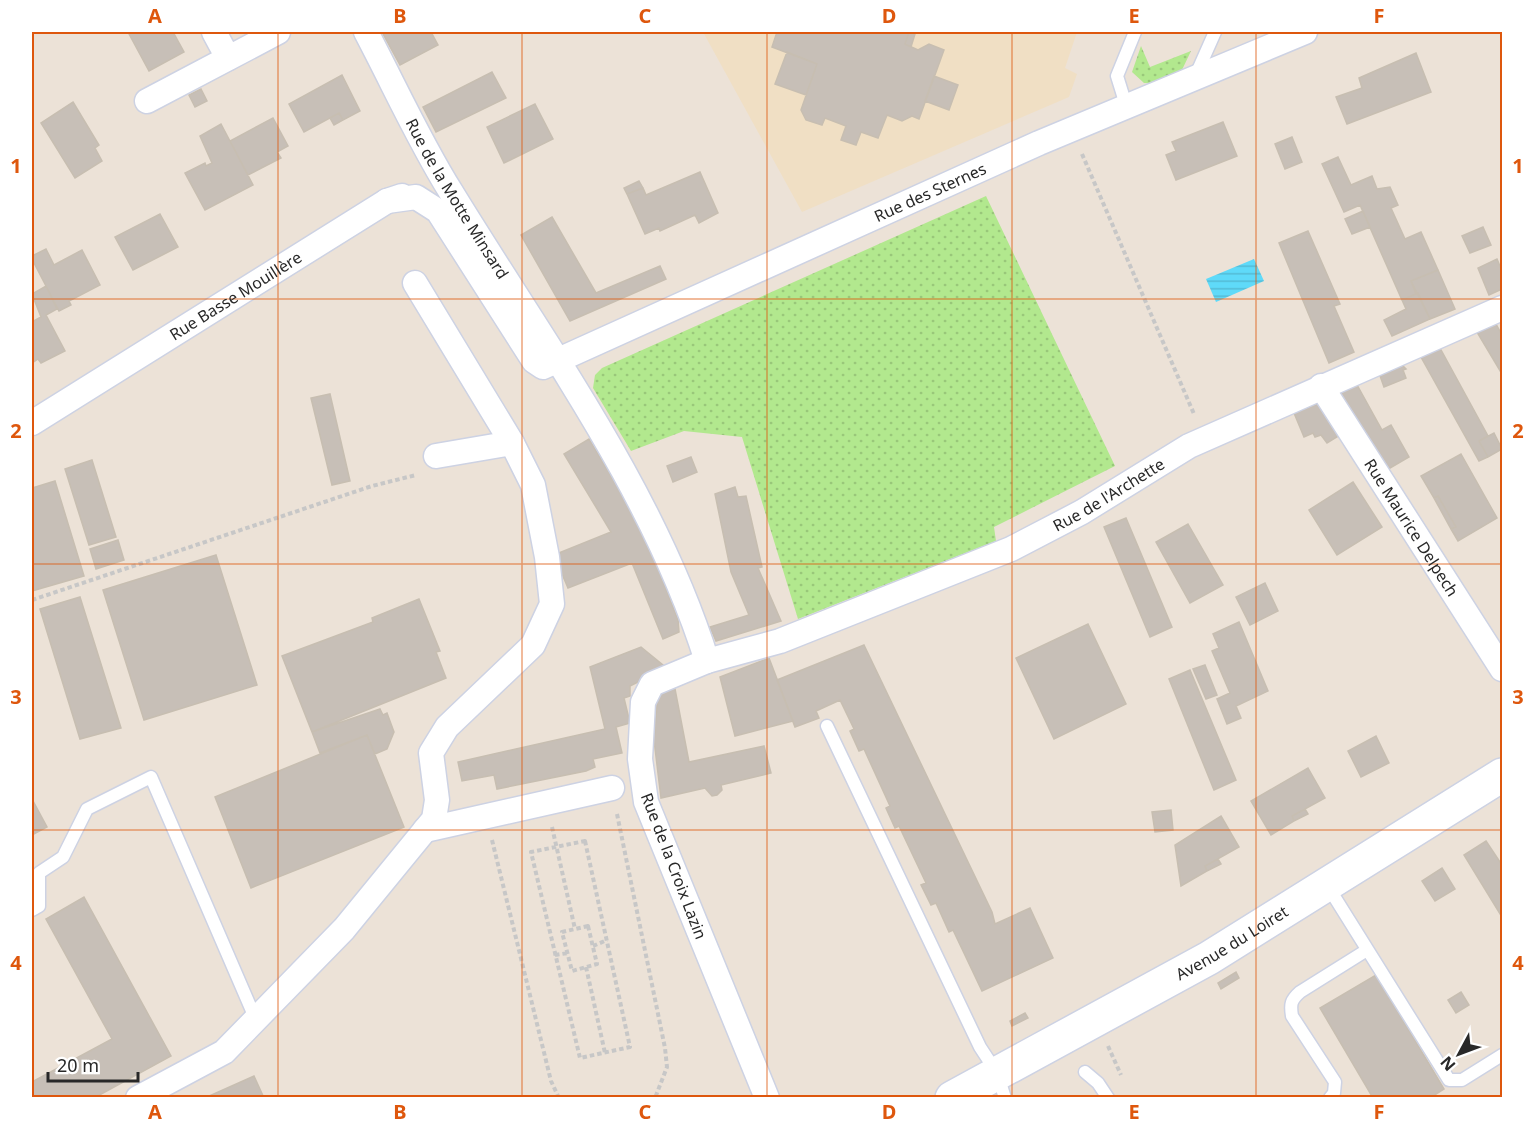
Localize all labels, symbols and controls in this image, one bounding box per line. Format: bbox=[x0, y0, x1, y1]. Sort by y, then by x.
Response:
text: A bbox=[148, 2, 162, 29]
text: B bbox=[393, 2, 407, 29]
text: C bbox=[639, 2, 652, 29]
text: D bbox=[882, 2, 896, 29]
text: E bbox=[1128, 2, 1140, 29]
text: F bbox=[1374, 2, 1384, 29]
street label: Rue de la Motte Minsard bbox=[401, 114, 514, 283]
text: 1 bbox=[10, 152, 22, 179]
text: 1 bbox=[1512, 152, 1524, 179]
street label: Rue des Sternes bbox=[871, 157, 990, 227]
street label: Rue Basse Mouillère bbox=[165, 246, 306, 345]
text: 2 bbox=[10, 417, 22, 444]
text: 2 bbox=[1512, 417, 1524, 444]
street label: Rue de l'Archette bbox=[1049, 453, 1168, 536]
street label: Rue Maurice Delpech bbox=[1359, 454, 1464, 601]
text: 3 bbox=[10, 683, 22, 710]
text: 3 bbox=[1512, 683, 1524, 710]
street label: Rue de la Croix Lazin bbox=[636, 790, 712, 942]
street label: Avenue du Loiret bbox=[1172, 900, 1292, 985]
text: 4 bbox=[10, 949, 22, 976]
text: 4 bbox=[1512, 949, 1524, 976]
north arrow bbox=[1429, 1024, 1489, 1084]
scale bar bbox=[48, 1045, 138, 1083]
text: N bbox=[1435, 1052, 1460, 1076]
text: 20 m bbox=[57, 1053, 99, 1077]
text: A bbox=[148, 1098, 162, 1125]
text: B bbox=[393, 1098, 407, 1125]
text: C bbox=[639, 1098, 652, 1125]
text: D bbox=[882, 1098, 896, 1125]
text: E bbox=[1128, 1098, 1140, 1125]
text: F bbox=[1374, 1098, 1384, 1125]

